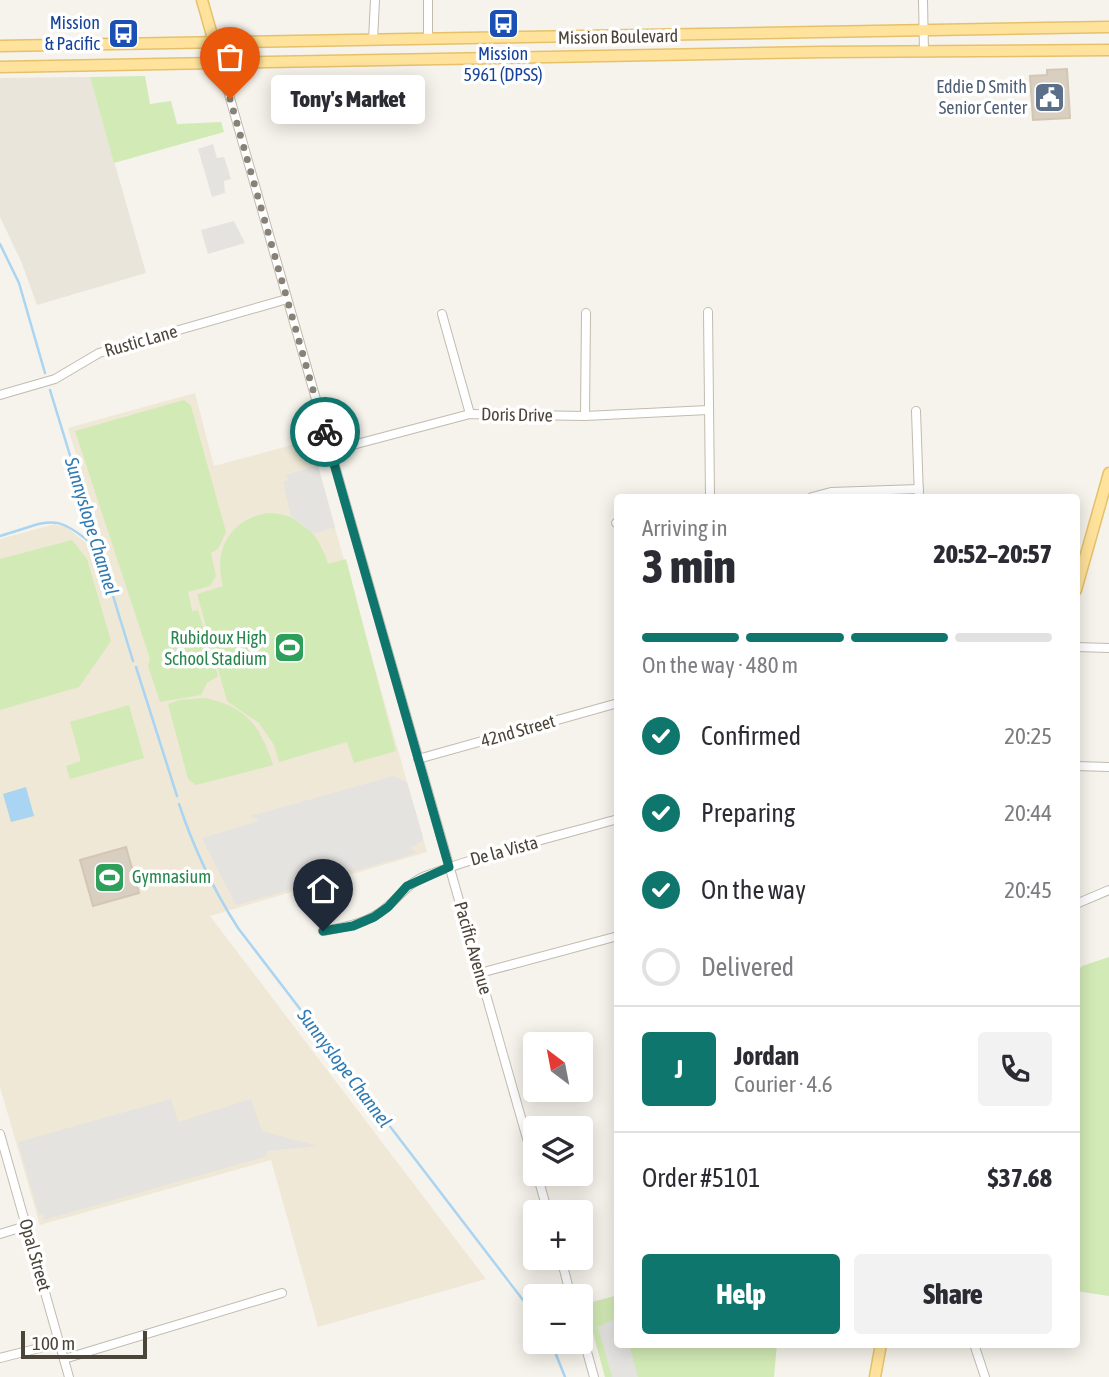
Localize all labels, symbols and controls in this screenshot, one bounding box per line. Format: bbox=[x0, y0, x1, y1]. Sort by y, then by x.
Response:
bus stop icon: Mission 5961 (DPSS) bbox=[486, 6, 520, 40]
place label: Mission & Pacific bbox=[45, 12, 100, 54]
bus stop icon: Mission & Pacific bbox=[106, 16, 140, 50]
street label: Mission Boulevard bbox=[558, 25, 678, 48]
pin bbox=[200, 27, 260, 99]
icon: bag bbox=[211, 38, 249, 76]
place label: Mission 5961 (DPSS) bbox=[464, 43, 542, 85]
callout: Tony's Market bbox=[272, 74, 426, 124]
place label: Eddie D Smith Senior Center bbox=[936, 76, 1028, 118]
public building icon: Eddie D Smith Senior Center bbox=[1033, 80, 1067, 114]
text: Tony's Market bbox=[291, 86, 405, 112]
street label: Rustic Lane bbox=[102, 320, 180, 361]
courier bbox=[290, 397, 360, 467]
street label: Doris Drive bbox=[481, 403, 553, 426]
icon: bike bbox=[306, 413, 344, 451]
water label: Sunnyslope Channel bbox=[60, 454, 123, 597]
text: Arriving in bbox=[642, 515, 728, 541]
text: 20:52–20:57 bbox=[934, 539, 1052, 569]
text: 3 min bbox=[642, 540, 736, 593]
place label: Rubidoux High School Stadium bbox=[164, 627, 267, 669]
sports icon: Rubidoux High School Stadium bbox=[273, 631, 307, 665]
text: On the way · 480 m bbox=[642, 652, 798, 678]
street label: 42nd Street bbox=[478, 710, 557, 751]
icon: check bbox=[642, 717, 680, 755]
text: Confirmed bbox=[701, 721, 801, 751]
text: 20:25 bbox=[1004, 723, 1052, 749]
icon: check bbox=[642, 794, 680, 832]
text: Preparing bbox=[701, 798, 795, 828]
text: 20:44 bbox=[1004, 800, 1052, 826]
street label: De la Vista bbox=[468, 831, 540, 870]
pin bbox=[293, 859, 353, 931]
sports icon: Gymnasium bbox=[92, 860, 126, 894]
place label: Gymnasium bbox=[132, 866, 211, 887]
icon: home bbox=[304, 870, 342, 908]
icon: check bbox=[642, 871, 680, 909]
text: On the way bbox=[701, 875, 806, 905]
text: 20:45 bbox=[1004, 877, 1052, 903]
street label: Pacific Avenue bbox=[450, 899, 497, 997]
text: Delivered bbox=[701, 952, 794, 982]
water label: Sunnyslope Channel bbox=[293, 1004, 397, 1132]
north arrow bbox=[523, 1032, 593, 1102]
map controls bbox=[523, 1032, 593, 1354]
button: phone bbox=[978, 1032, 1052, 1106]
text: Jordan bbox=[734, 1041, 799, 1071]
text: J bbox=[675, 1054, 683, 1084]
text: Courier · 4.6 bbox=[734, 1071, 833, 1097]
button: layers bbox=[523, 1116, 593, 1186]
text: Order #5101 bbox=[642, 1163, 761, 1193]
text: $37.68 bbox=[988, 1163, 1052, 1193]
button: + bbox=[523, 1200, 593, 1270]
street label: Opal Street bbox=[15, 1216, 56, 1293]
button: Help bbox=[642, 1254, 840, 1334]
button: Share bbox=[854, 1254, 1052, 1334]
button: − bbox=[523, 1284, 593, 1354]
scale bar bbox=[21, 1328, 147, 1360]
text: 100 m bbox=[32, 1332, 75, 1354]

